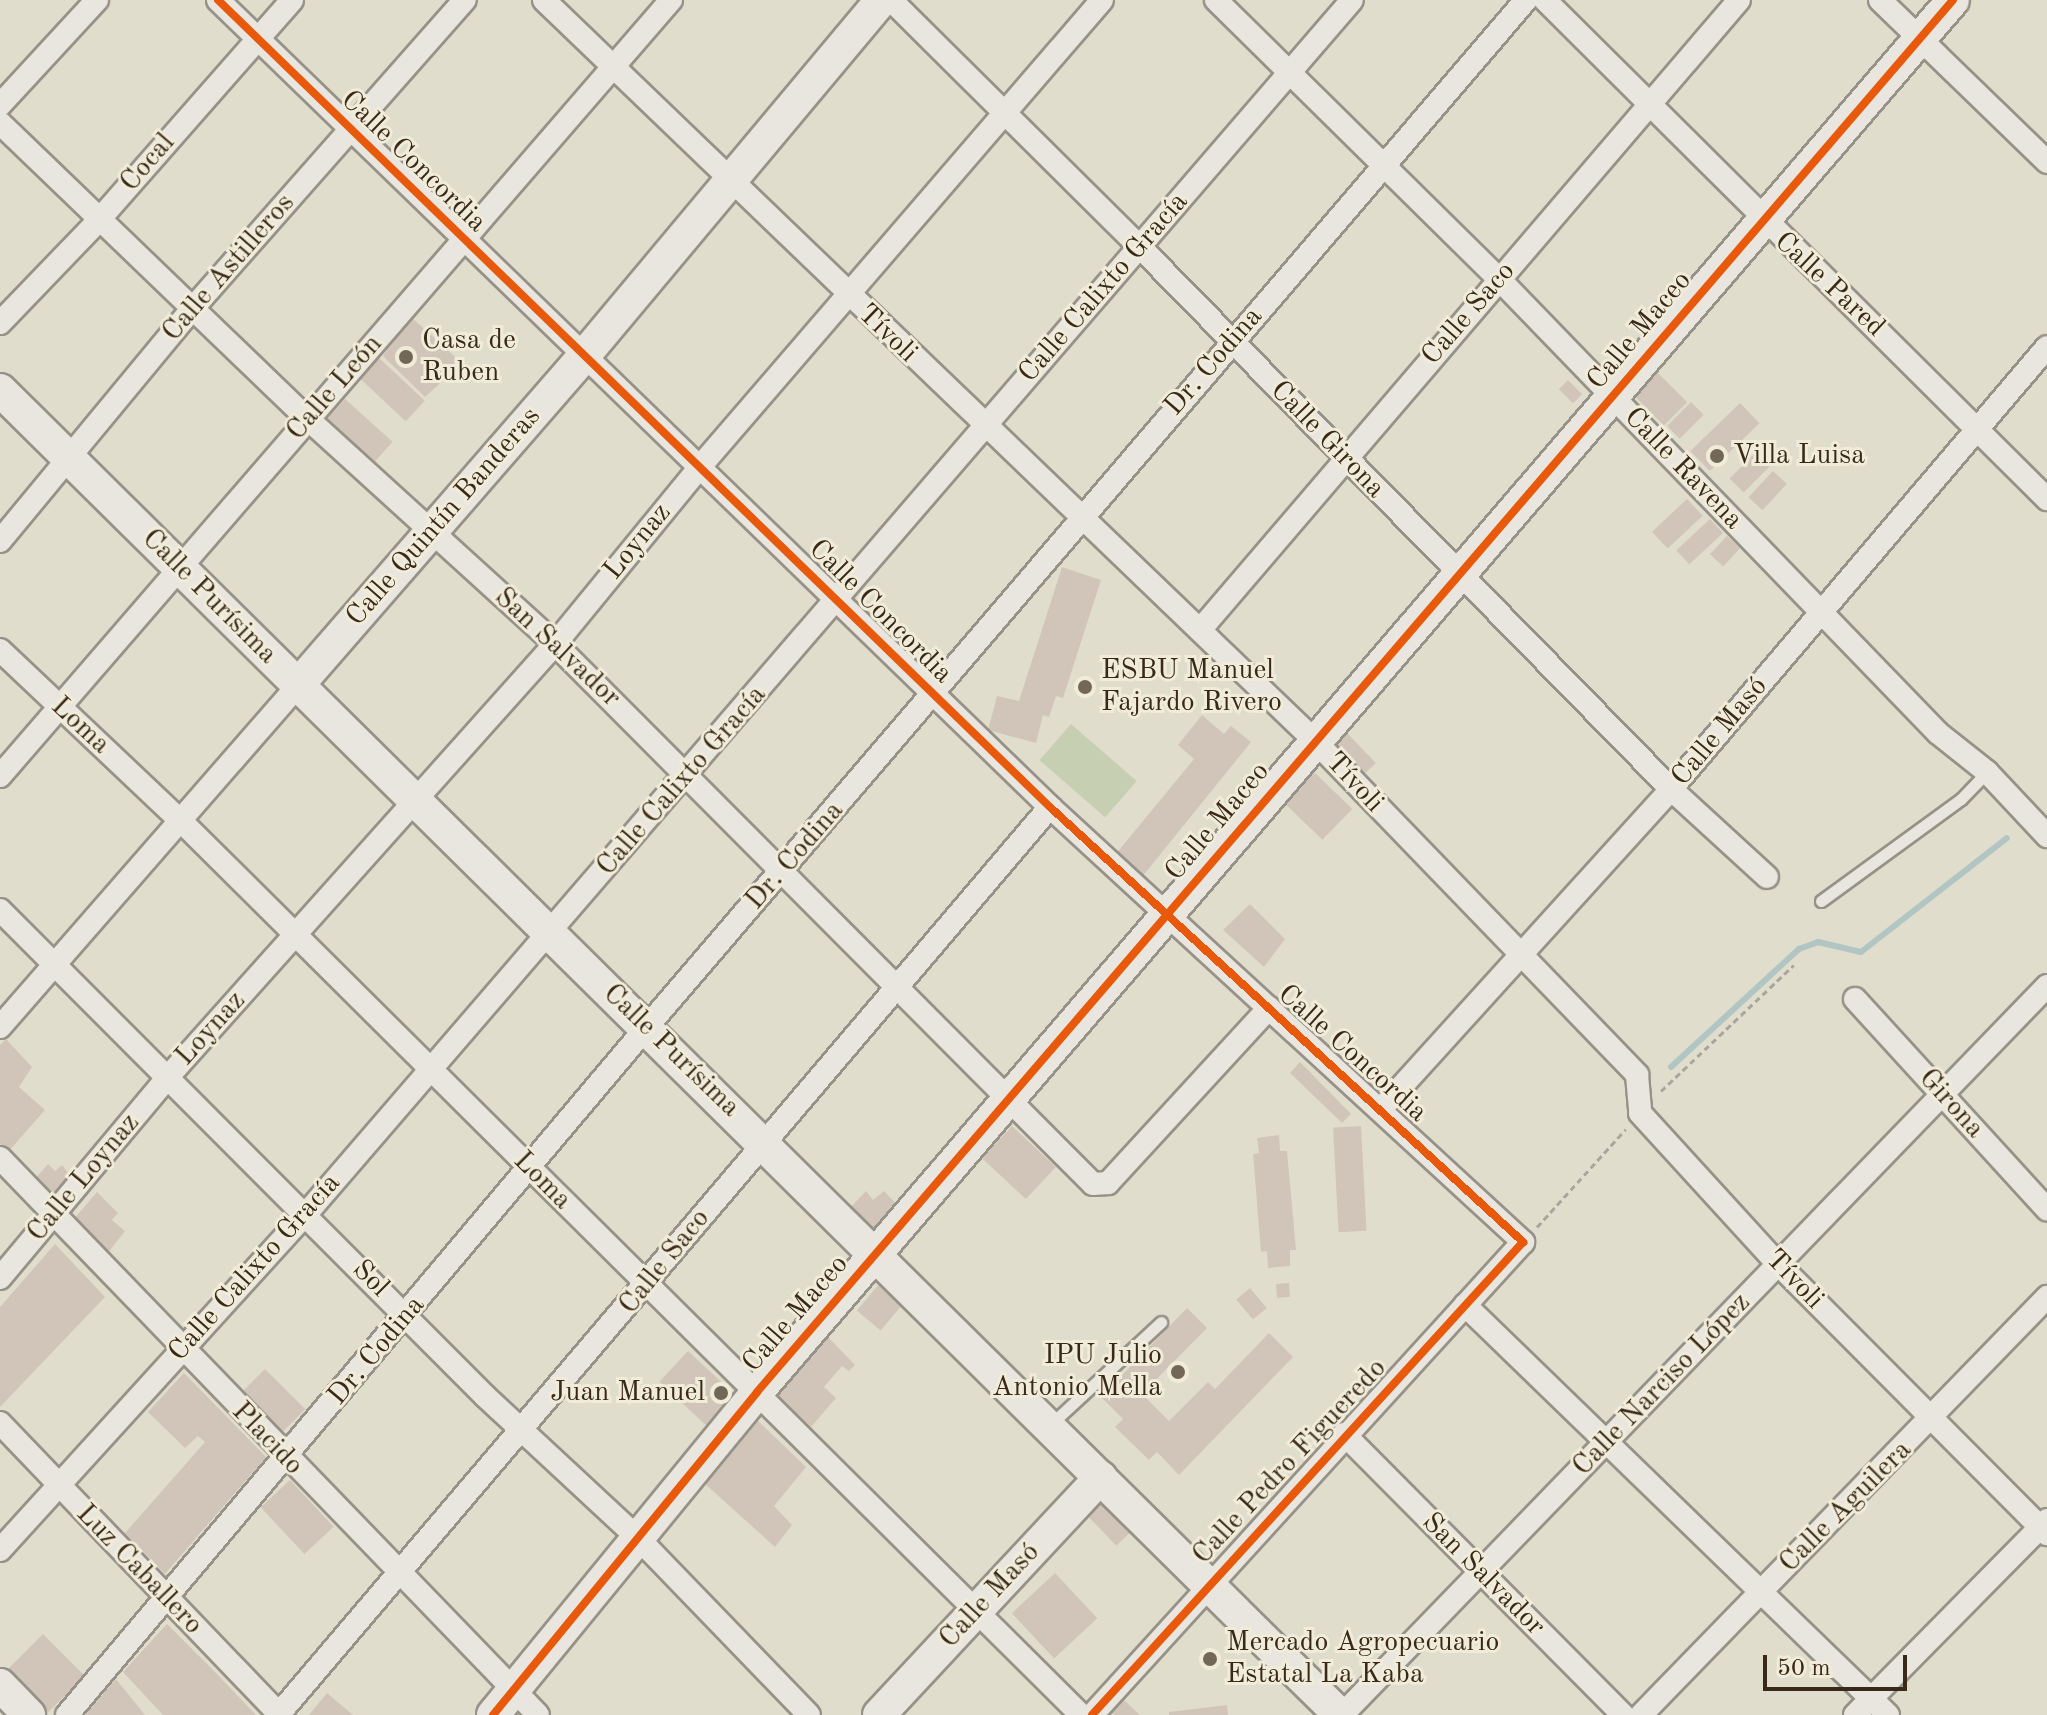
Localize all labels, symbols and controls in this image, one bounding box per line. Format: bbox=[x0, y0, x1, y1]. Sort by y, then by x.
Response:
street label: Calle Concordia bbox=[333, 84, 493, 240]
street label: Cocal bbox=[114, 127, 182, 199]
street label: Calle Calixto Gracía bbox=[1012, 186, 1196, 390]
street label: Calle Astilleros bbox=[156, 187, 302, 349]
street label: Calle Pared bbox=[1767, 225, 1891, 345]
street label: Calle Saco bbox=[1415, 256, 1523, 372]
street label: Calle Maceo bbox=[1581, 265, 1699, 397]
street label: Tívoli bbox=[850, 298, 924, 370]
street label: Dr. Codina bbox=[1158, 301, 1270, 423]
place label: Casa de Ruben bbox=[422, 324, 516, 390]
street label: Calle León bbox=[280, 328, 390, 448]
marker: Casa de Ruben bbox=[397, 348, 415, 366]
street label: Calle Girona bbox=[1263, 374, 1391, 506]
street label: Calle Quintín Banderas bbox=[340, 401, 548, 633]
street label: Calle Ravena bbox=[1616, 401, 1750, 537]
place label: Villa Luisa bbox=[1733, 439, 1865, 473]
marker: Villa Luisa bbox=[1708, 447, 1726, 465]
street label: Loynaz bbox=[597, 497, 679, 587]
street label: Calle Purísima bbox=[134, 522, 284, 672]
street label: Calle Concordia bbox=[801, 533, 959, 691]
street label: San Salvador bbox=[487, 581, 627, 715]
place label: ESBU Manuel Fajardo Rivero bbox=[1101, 654, 1282, 720]
street label: Calle Masó bbox=[1665, 671, 1775, 793]
marker: ESBU Manuel Fajardo Rivero bbox=[1076, 678, 1094, 696]
street label: Calle Calixto Gracía bbox=[590, 679, 774, 883]
street label: Loma bbox=[43, 690, 117, 762]
street label: Tívoli bbox=[1318, 746, 1390, 820]
street label: Calle Maceo bbox=[1159, 756, 1277, 888]
street label: Dr. Codina bbox=[739, 795, 851, 917]
street label: Calle Purísima bbox=[596, 977, 746, 1125]
street label: Calle Concordia bbox=[1270, 978, 1434, 1130]
street label: Loynaz bbox=[169, 985, 253, 1073]
street label: Girona bbox=[1911, 1062, 1991, 1146]
street label: Calle Loynaz bbox=[21, 1107, 147, 1249]
street label: Loma bbox=[506, 1145, 578, 1217]
street label: Calle Calixto Gracía bbox=[162, 1167, 348, 1369]
street label: Calle Saco bbox=[612, 1203, 718, 1321]
street label: Tívoli bbox=[1758, 1243, 1830, 1317]
street label: Calle Maceo bbox=[736, 1248, 856, 1380]
street label: Sol bbox=[344, 1253, 396, 1305]
street label: Calle Narciso López bbox=[1566, 1287, 1758, 1483]
street label: Dr. Codina bbox=[321, 1289, 433, 1413]
place label: IPU Julio Antonio Mella bbox=[992, 1339, 1162, 1405]
street label: Calle Pedro Figueredo bbox=[1186, 1352, 1394, 1572]
marker: IPU Julio Antonio Mella bbox=[1169, 1363, 1187, 1381]
place label: Juan Manuel bbox=[550, 1376, 705, 1410]
marker: Juan Manuel bbox=[712, 1384, 730, 1402]
street label: Placido bbox=[224, 1395, 310, 1483]
street label: Calle Aguilera bbox=[1773, 1434, 1919, 1580]
street label: Luz Caballero bbox=[69, 1498, 209, 1642]
street label: San Salvador bbox=[1414, 1506, 1552, 1644]
street label: Calle Masó bbox=[933, 1536, 1047, 1656]
place label: Mercado Agropecuario Estatal La Kaba bbox=[1226, 1626, 1499, 1692]
scale bar bbox=[1767, 1639, 1911, 1689]
marker: Mercado Agropecuario Estatal La Kaba bbox=[1201, 1650, 1219, 1668]
text: 50 m bbox=[1777, 1657, 1831, 1681]

